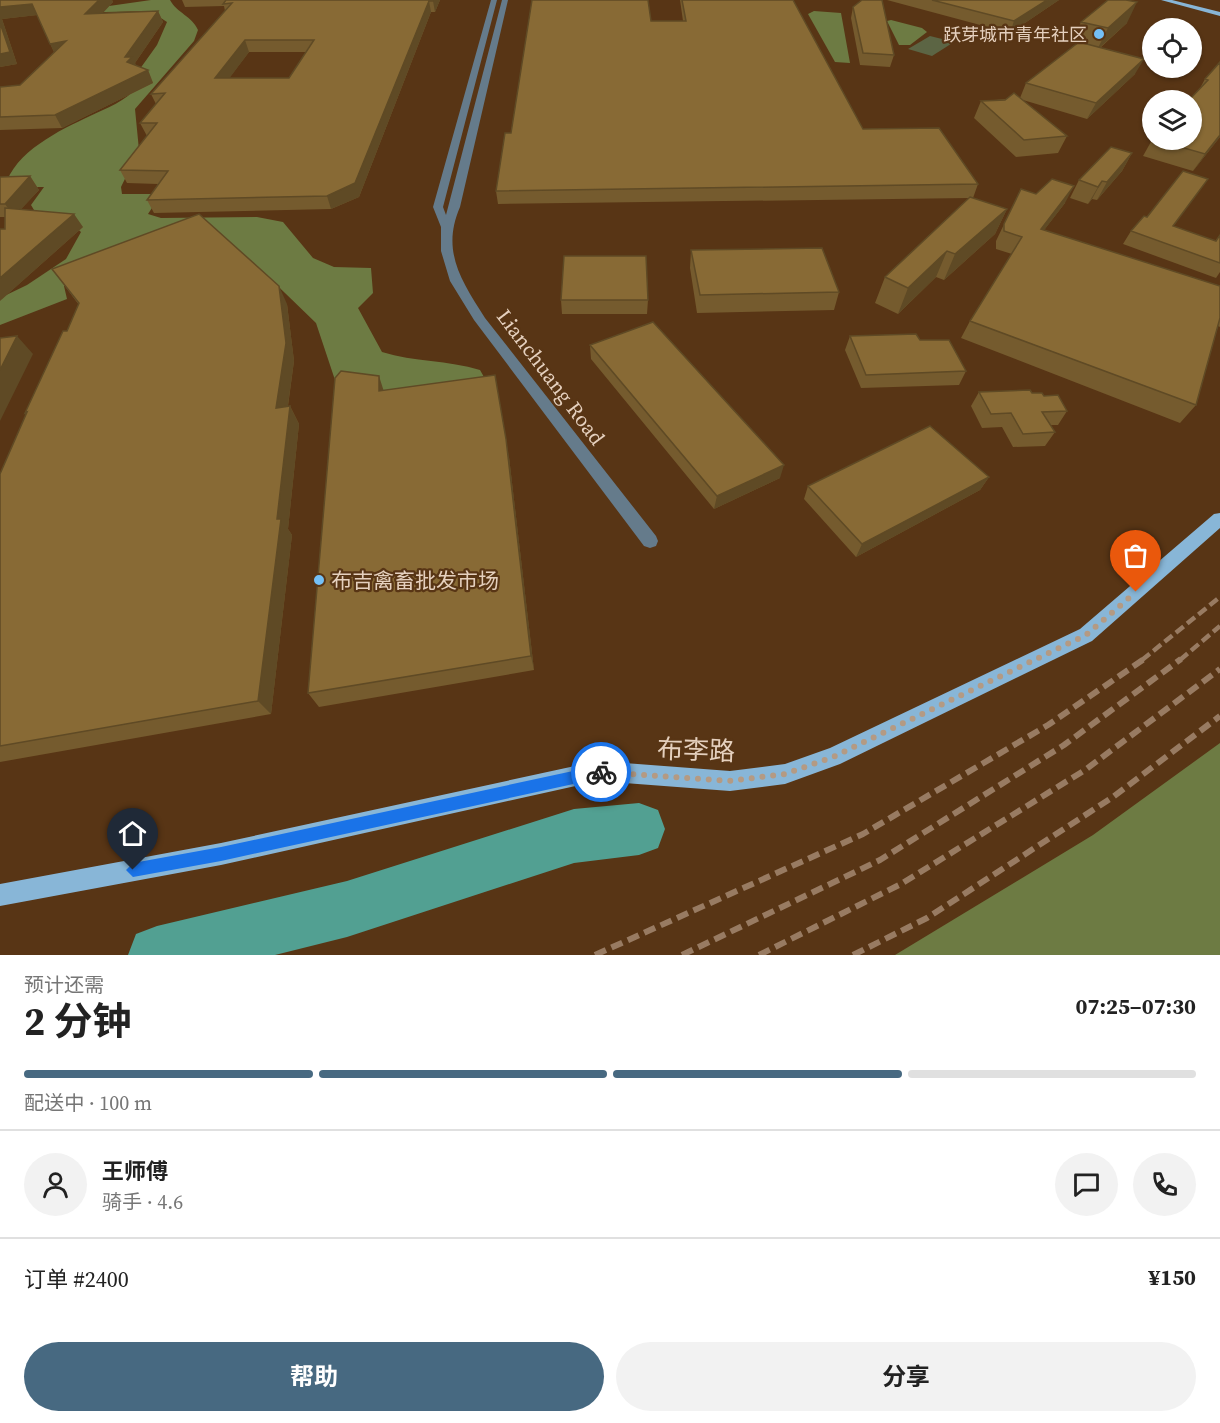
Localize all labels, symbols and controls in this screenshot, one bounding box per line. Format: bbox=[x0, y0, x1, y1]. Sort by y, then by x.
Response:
map controls bbox=[1142, 18, 1202, 150]
button: locate bbox=[1142, 18, 1202, 78]
place label: 跃芽城市青年社区 bbox=[943, 22, 1087, 47]
marker: 跃芽城市青年社区 bbox=[1092, 27, 1106, 41]
button: layers bbox=[1142, 90, 1202, 150]
street label: Lianchuang Road bbox=[490, 303, 612, 451]
pin bbox=[1110, 530, 1161, 592]
icon: bag bbox=[1119, 539, 1152, 572]
place label: 布吉禽畜批发市场 bbox=[331, 566, 499, 595]
marker: 布吉禽畜批发市场 bbox=[312, 573, 326, 587]
street label: 布李路 bbox=[656, 731, 736, 769]
courier bbox=[571, 742, 631, 802]
icon: bike bbox=[585, 756, 618, 789]
pin bbox=[107, 808, 158, 870]
icon: home bbox=[116, 817, 149, 850]
text: 预计还需 bbox=[24, 971, 104, 999]
text: 07:25–07:30 bbox=[1076, 991, 1196, 1021]
text: 2 分钟 bbox=[24, 995, 131, 1048]
text: 配送中 · 100 m bbox=[24, 1089, 152, 1117]
button: person bbox=[24, 1153, 87, 1216]
button: chat bbox=[1055, 1153, 1118, 1216]
button: phone bbox=[1133, 1153, 1196, 1216]
text: 王师傅 bbox=[102, 1156, 168, 1186]
text: 骑手 · 4.6 bbox=[102, 1188, 183, 1216]
text: ¥150 bbox=[1148, 1262, 1196, 1292]
text: 订单 #2400 bbox=[24, 1264, 129, 1294]
button: 帮助 bbox=[24, 1342, 604, 1411]
button: 分享 bbox=[616, 1342, 1196, 1411]

